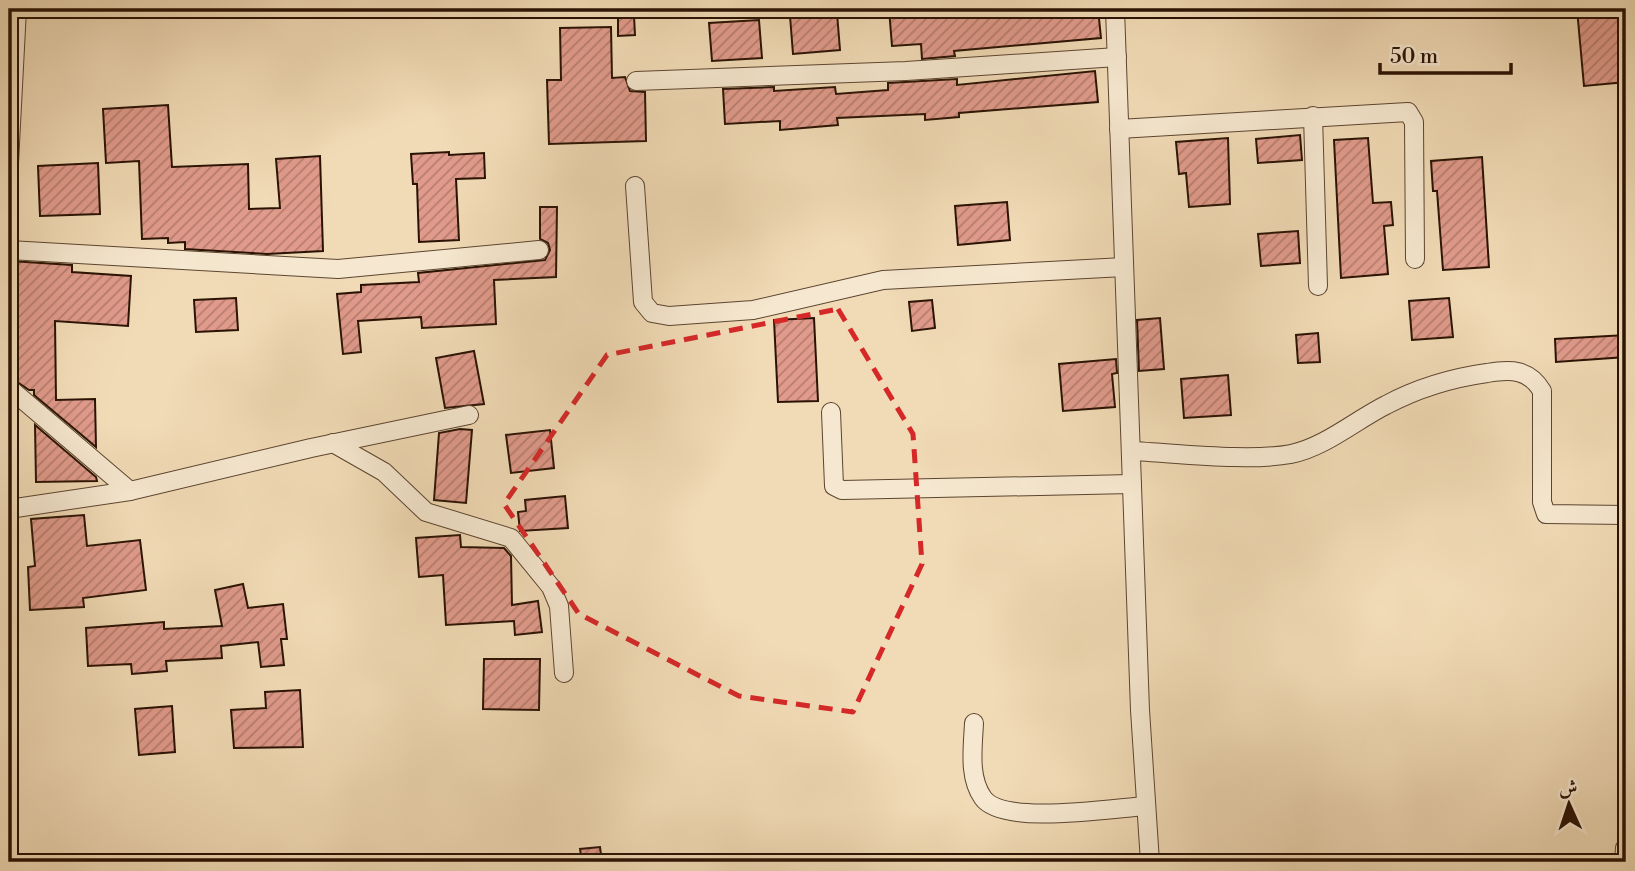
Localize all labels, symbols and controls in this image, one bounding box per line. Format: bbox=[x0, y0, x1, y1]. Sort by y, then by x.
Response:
scale bar bbox=[1380, 32, 1511, 76]
text: 50 m bbox=[1390, 44, 1438, 70]
north arrow bbox=[1534, 770, 1604, 840]
text: ش bbox=[1558, 776, 1578, 800]

